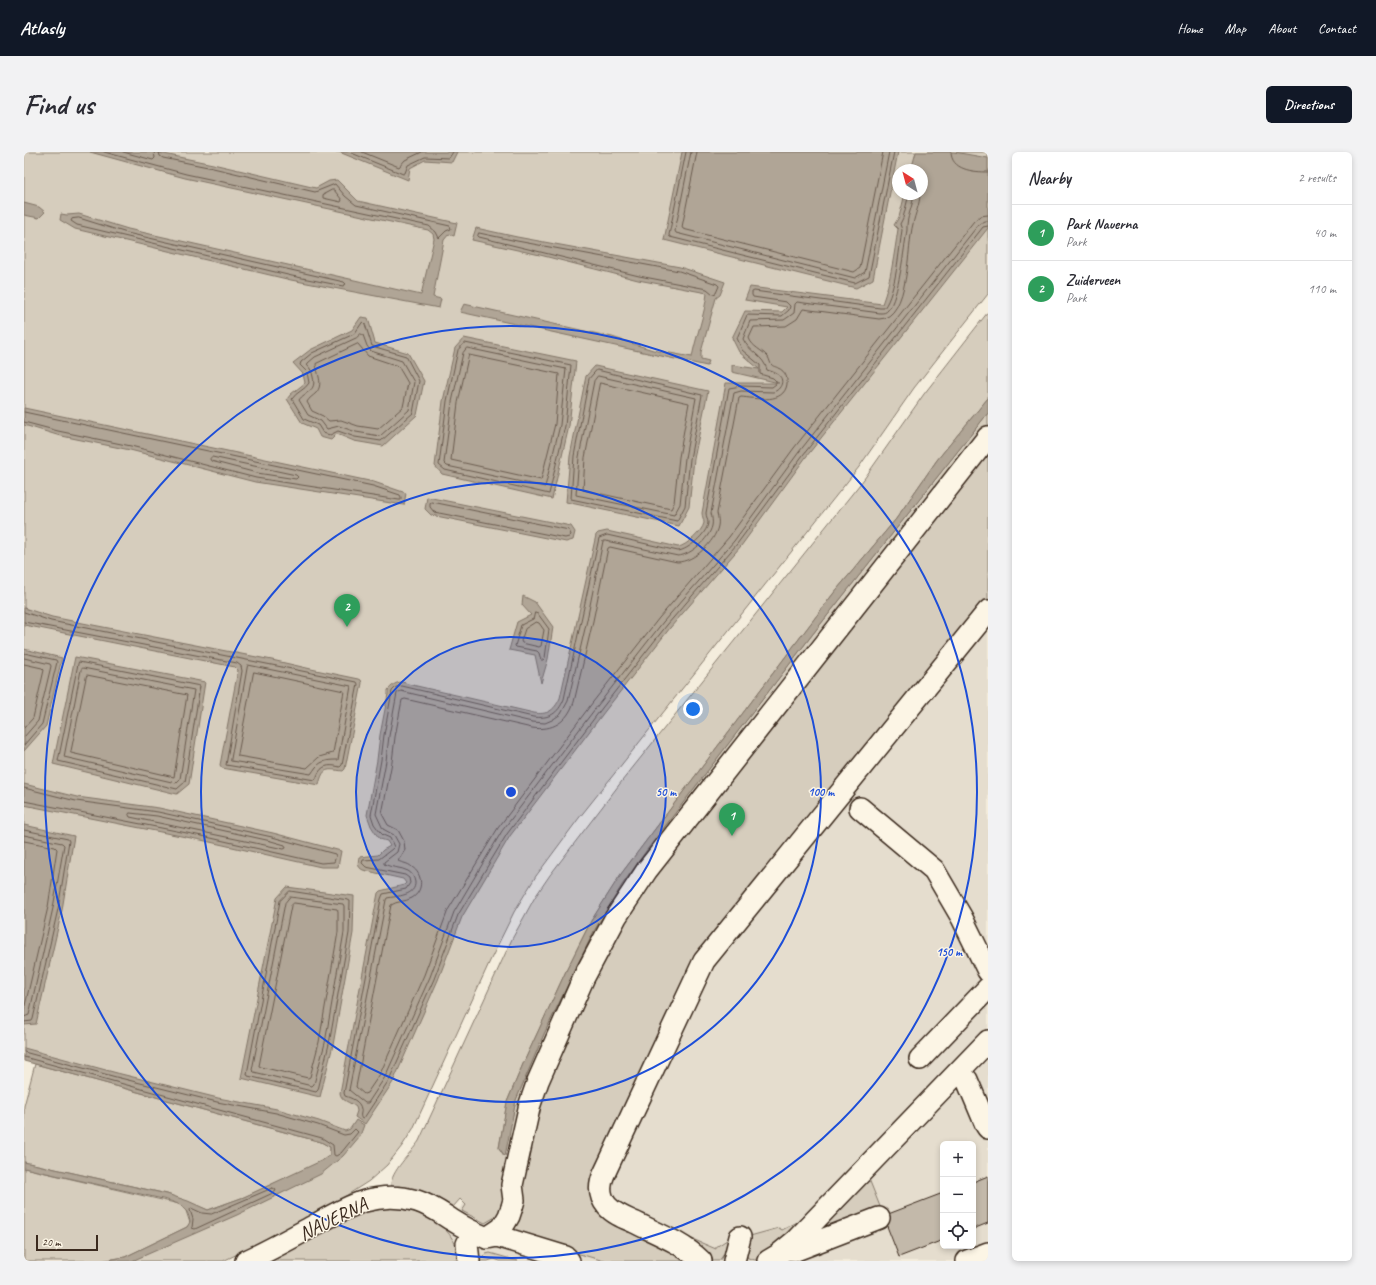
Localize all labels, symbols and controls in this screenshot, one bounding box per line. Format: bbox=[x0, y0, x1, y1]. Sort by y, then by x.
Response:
text: Atlasly bbox=[20, 16, 64, 40]
text: Home bbox=[1177, 20, 1203, 37]
text: Map bbox=[1225, 20, 1246, 37]
text: About bbox=[1268, 20, 1296, 37]
text: Contact bbox=[1318, 20, 1356, 37]
button: Directions bbox=[1266, 86, 1352, 123]
text: Find us bbox=[24, 87, 94, 122]
north arrow bbox=[892, 164, 928, 200]
text: Nearby bbox=[1028, 168, 1071, 189]
text: 2 results bbox=[1298, 170, 1336, 186]
text: Park Nauerna bbox=[1066, 215, 1138, 234]
text: 1 bbox=[1038, 225, 1044, 241]
text: 40 m bbox=[1314, 225, 1336, 241]
text: Park bbox=[1066, 234, 1087, 250]
text: Zuiderveen bbox=[1066, 271, 1120, 290]
text: 2 bbox=[1038, 281, 1044, 297]
text: 110 m bbox=[1308, 281, 1336, 297]
text: Park bbox=[1066, 290, 1087, 306]
pin: 2 bbox=[334, 594, 360, 627]
your location bbox=[683, 699, 703, 719]
text: 50 m bbox=[656, 784, 677, 800]
text: 100 m bbox=[808, 784, 835, 800]
centre of rings bbox=[504, 785, 518, 799]
pin: 1 bbox=[719, 803, 745, 836]
text: 150 m bbox=[936, 944, 963, 960]
map controls bbox=[940, 1141, 976, 1249]
button: + bbox=[940, 1141, 976, 1177]
button: − bbox=[940, 1177, 976, 1213]
street label: NAUERNA bbox=[295, 1191, 372, 1246]
button: locate bbox=[940, 1213, 976, 1249]
scale bar bbox=[36, 1233, 98, 1252]
text: 20 m bbox=[42, 1235, 61, 1249]

